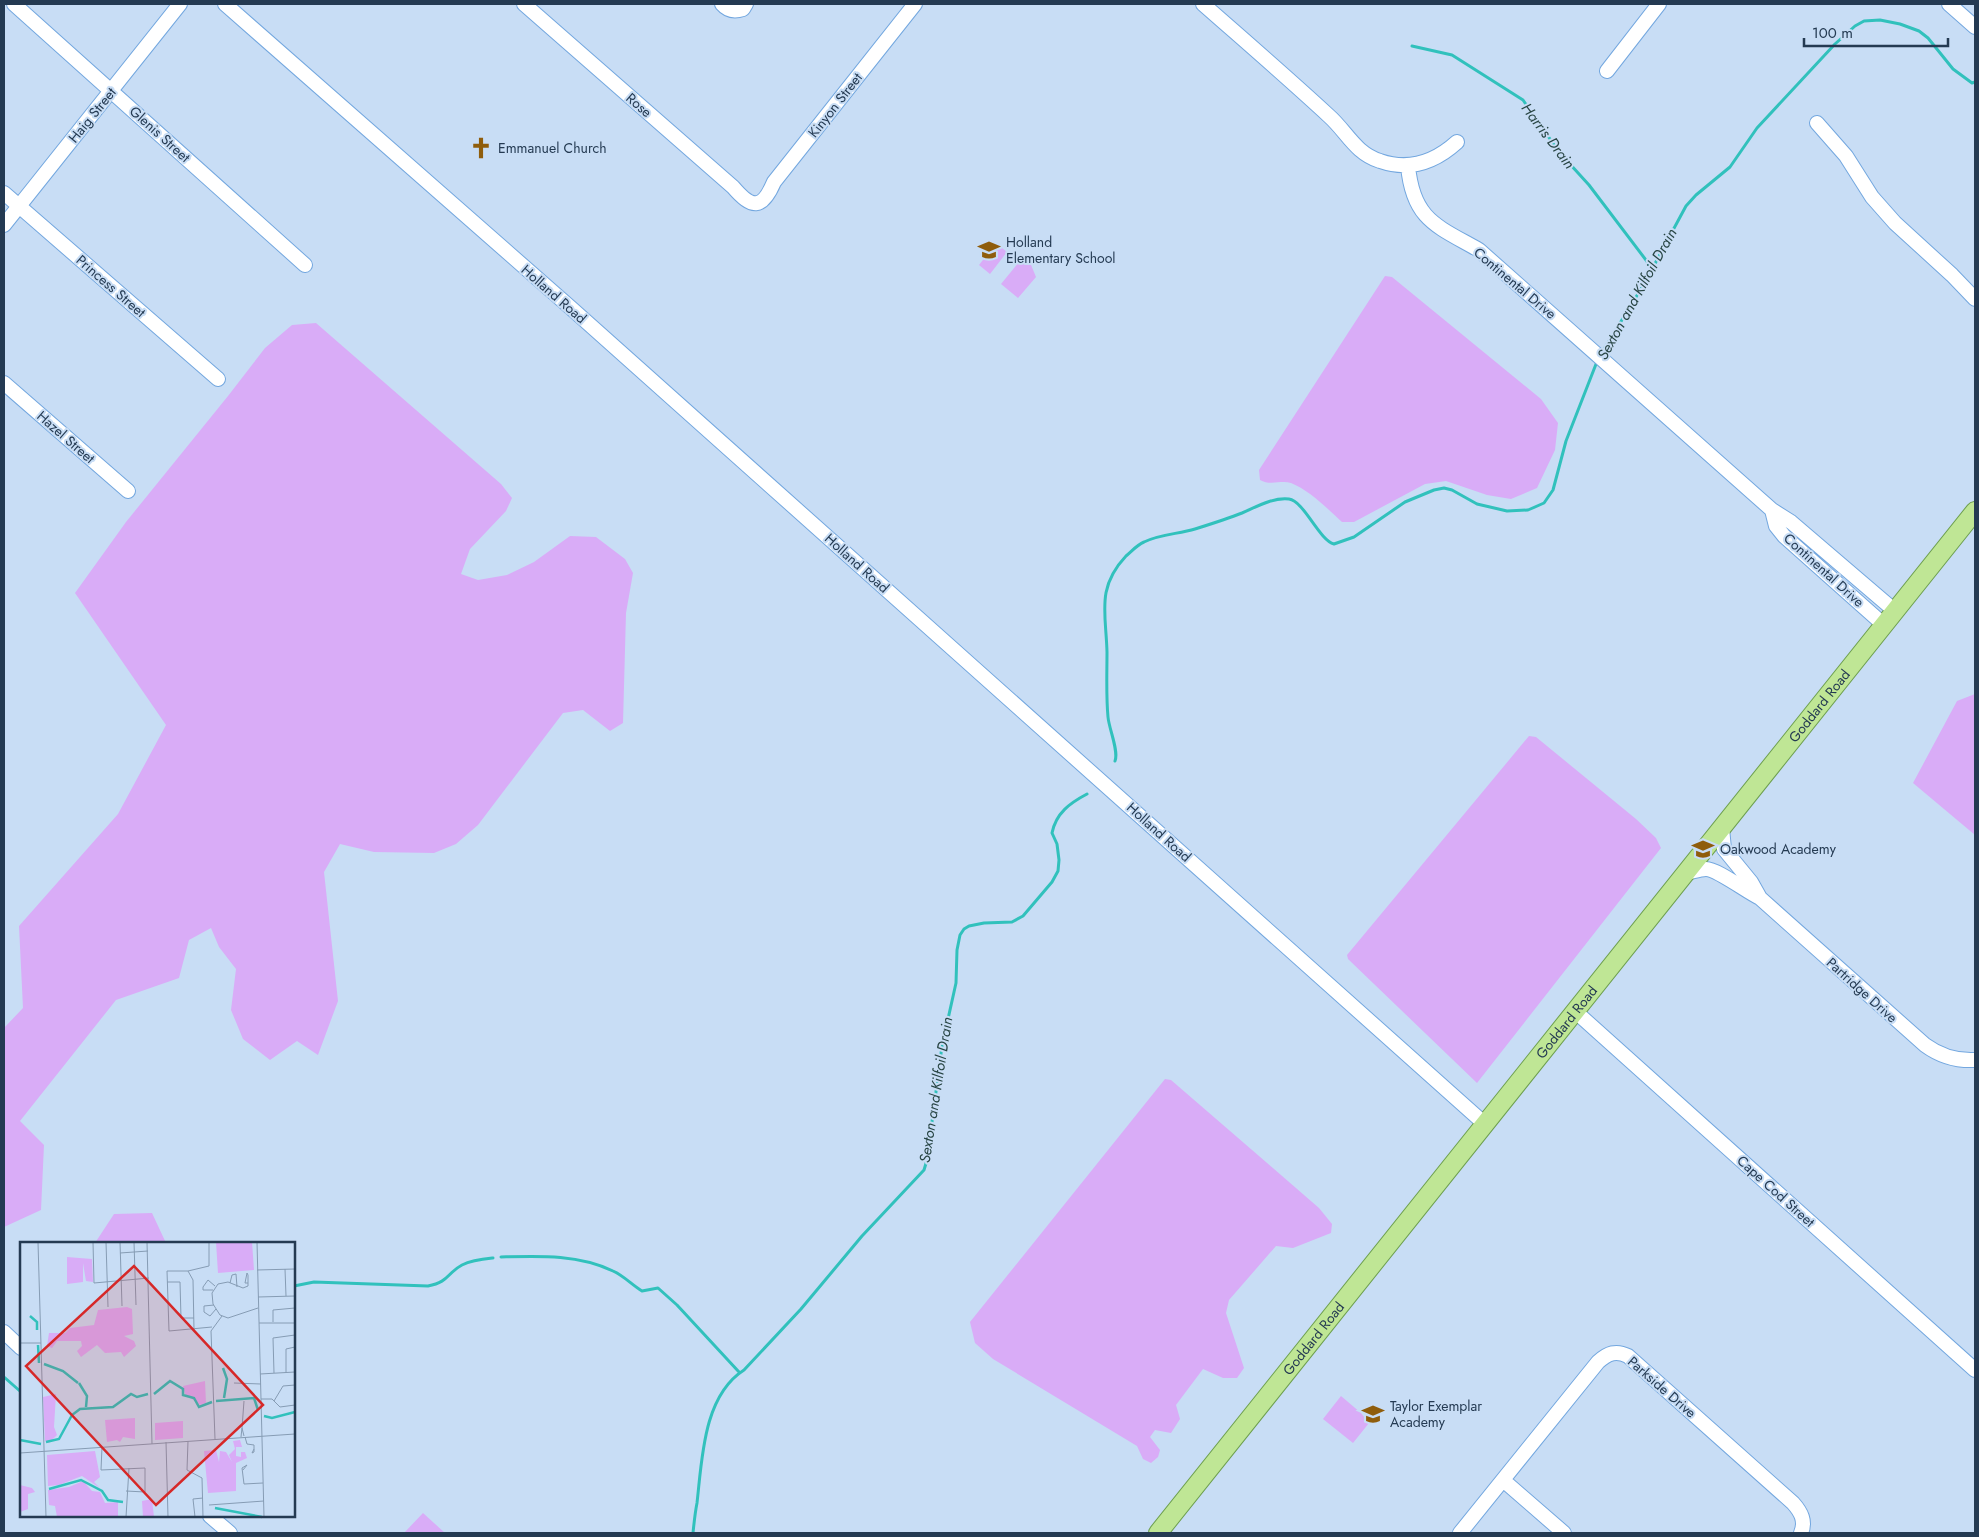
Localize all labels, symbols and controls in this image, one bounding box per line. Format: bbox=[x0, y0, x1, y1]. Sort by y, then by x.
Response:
scale bar bbox=[1804, 15, 1948, 47]
text: 100 m bbox=[1812, 22, 1853, 44]
street label: Kinyon Street bbox=[803, 68, 867, 142]
street label: Haig Street bbox=[63, 83, 121, 147]
street label: Rose bbox=[622, 88, 656, 122]
water label: Harris Drain bbox=[1516, 98, 1580, 174]
street label: Glenis Street bbox=[125, 101, 195, 167]
church icon: Emmanuel Church bbox=[468, 135, 494, 161]
place label: Emmanuel Church bbox=[498, 138, 607, 158]
water label: Sexton and Kilfoil Drain bbox=[1592, 224, 1682, 364]
place label: Holland Elementary School bbox=[1006, 232, 1116, 268]
school or university icon: Holland Elementary School bbox=[976, 237, 1002, 263]
street label: Continental Drive bbox=[1469, 243, 1561, 323]
street label: Princess Street bbox=[72, 250, 150, 322]
street label: Holland Road bbox=[517, 260, 591, 328]
street label: Hazel Street bbox=[33, 406, 100, 468]
street label: Continental Drive bbox=[1779, 528, 1869, 612]
street label: Holland Road bbox=[820, 529, 894, 597]
street label: Goddard Road bbox=[1784, 665, 1855, 747]
street label: Holland Road bbox=[1122, 798, 1196, 866]
school or university icon: Oakwood Academy bbox=[1690, 836, 1716, 862]
place label: Oakwood Academy bbox=[1720, 839, 1837, 859]
street label: Partridge Drive bbox=[1822, 953, 1902, 1027]
street label: Goddard Road bbox=[1531, 981, 1602, 1063]
water label: Sexton and Kilfoil Drain bbox=[914, 1015, 958, 1165]
street label: Cape Cod Street bbox=[1733, 1151, 1820, 1232]
inset map bbox=[20, 1242, 295, 1517]
street label: Goddard Road bbox=[1278, 1298, 1349, 1379]
street label: Parkside Drive bbox=[1623, 1352, 1701, 1422]
place label: Taylor Exemplar Academy bbox=[1390, 1396, 1482, 1432]
school or university icon: Taylor Exemplar Academy bbox=[1360, 1401, 1386, 1427]

